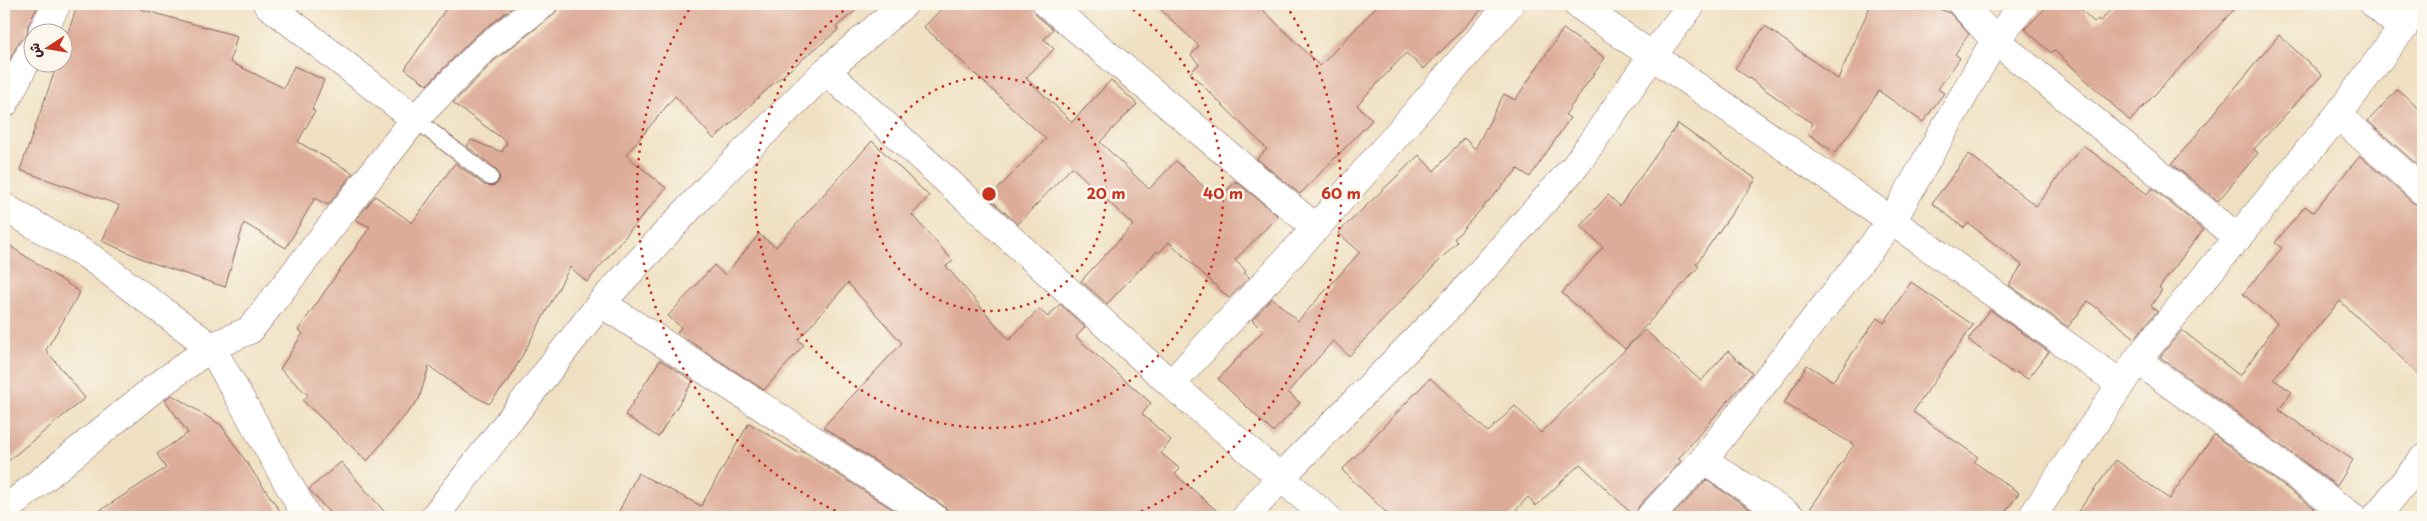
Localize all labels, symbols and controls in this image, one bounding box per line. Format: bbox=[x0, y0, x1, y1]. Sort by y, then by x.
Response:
north arrow bbox=[22, 22, 72, 72]
text: ش bbox=[23, 41, 47, 61]
text: 20 m bbox=[1087, 181, 1125, 204]
text: 40 m bbox=[1203, 181, 1243, 204]
text: 60 m bbox=[1321, 181, 1361, 204]
centre of rings bbox=[980, 185, 998, 203]

